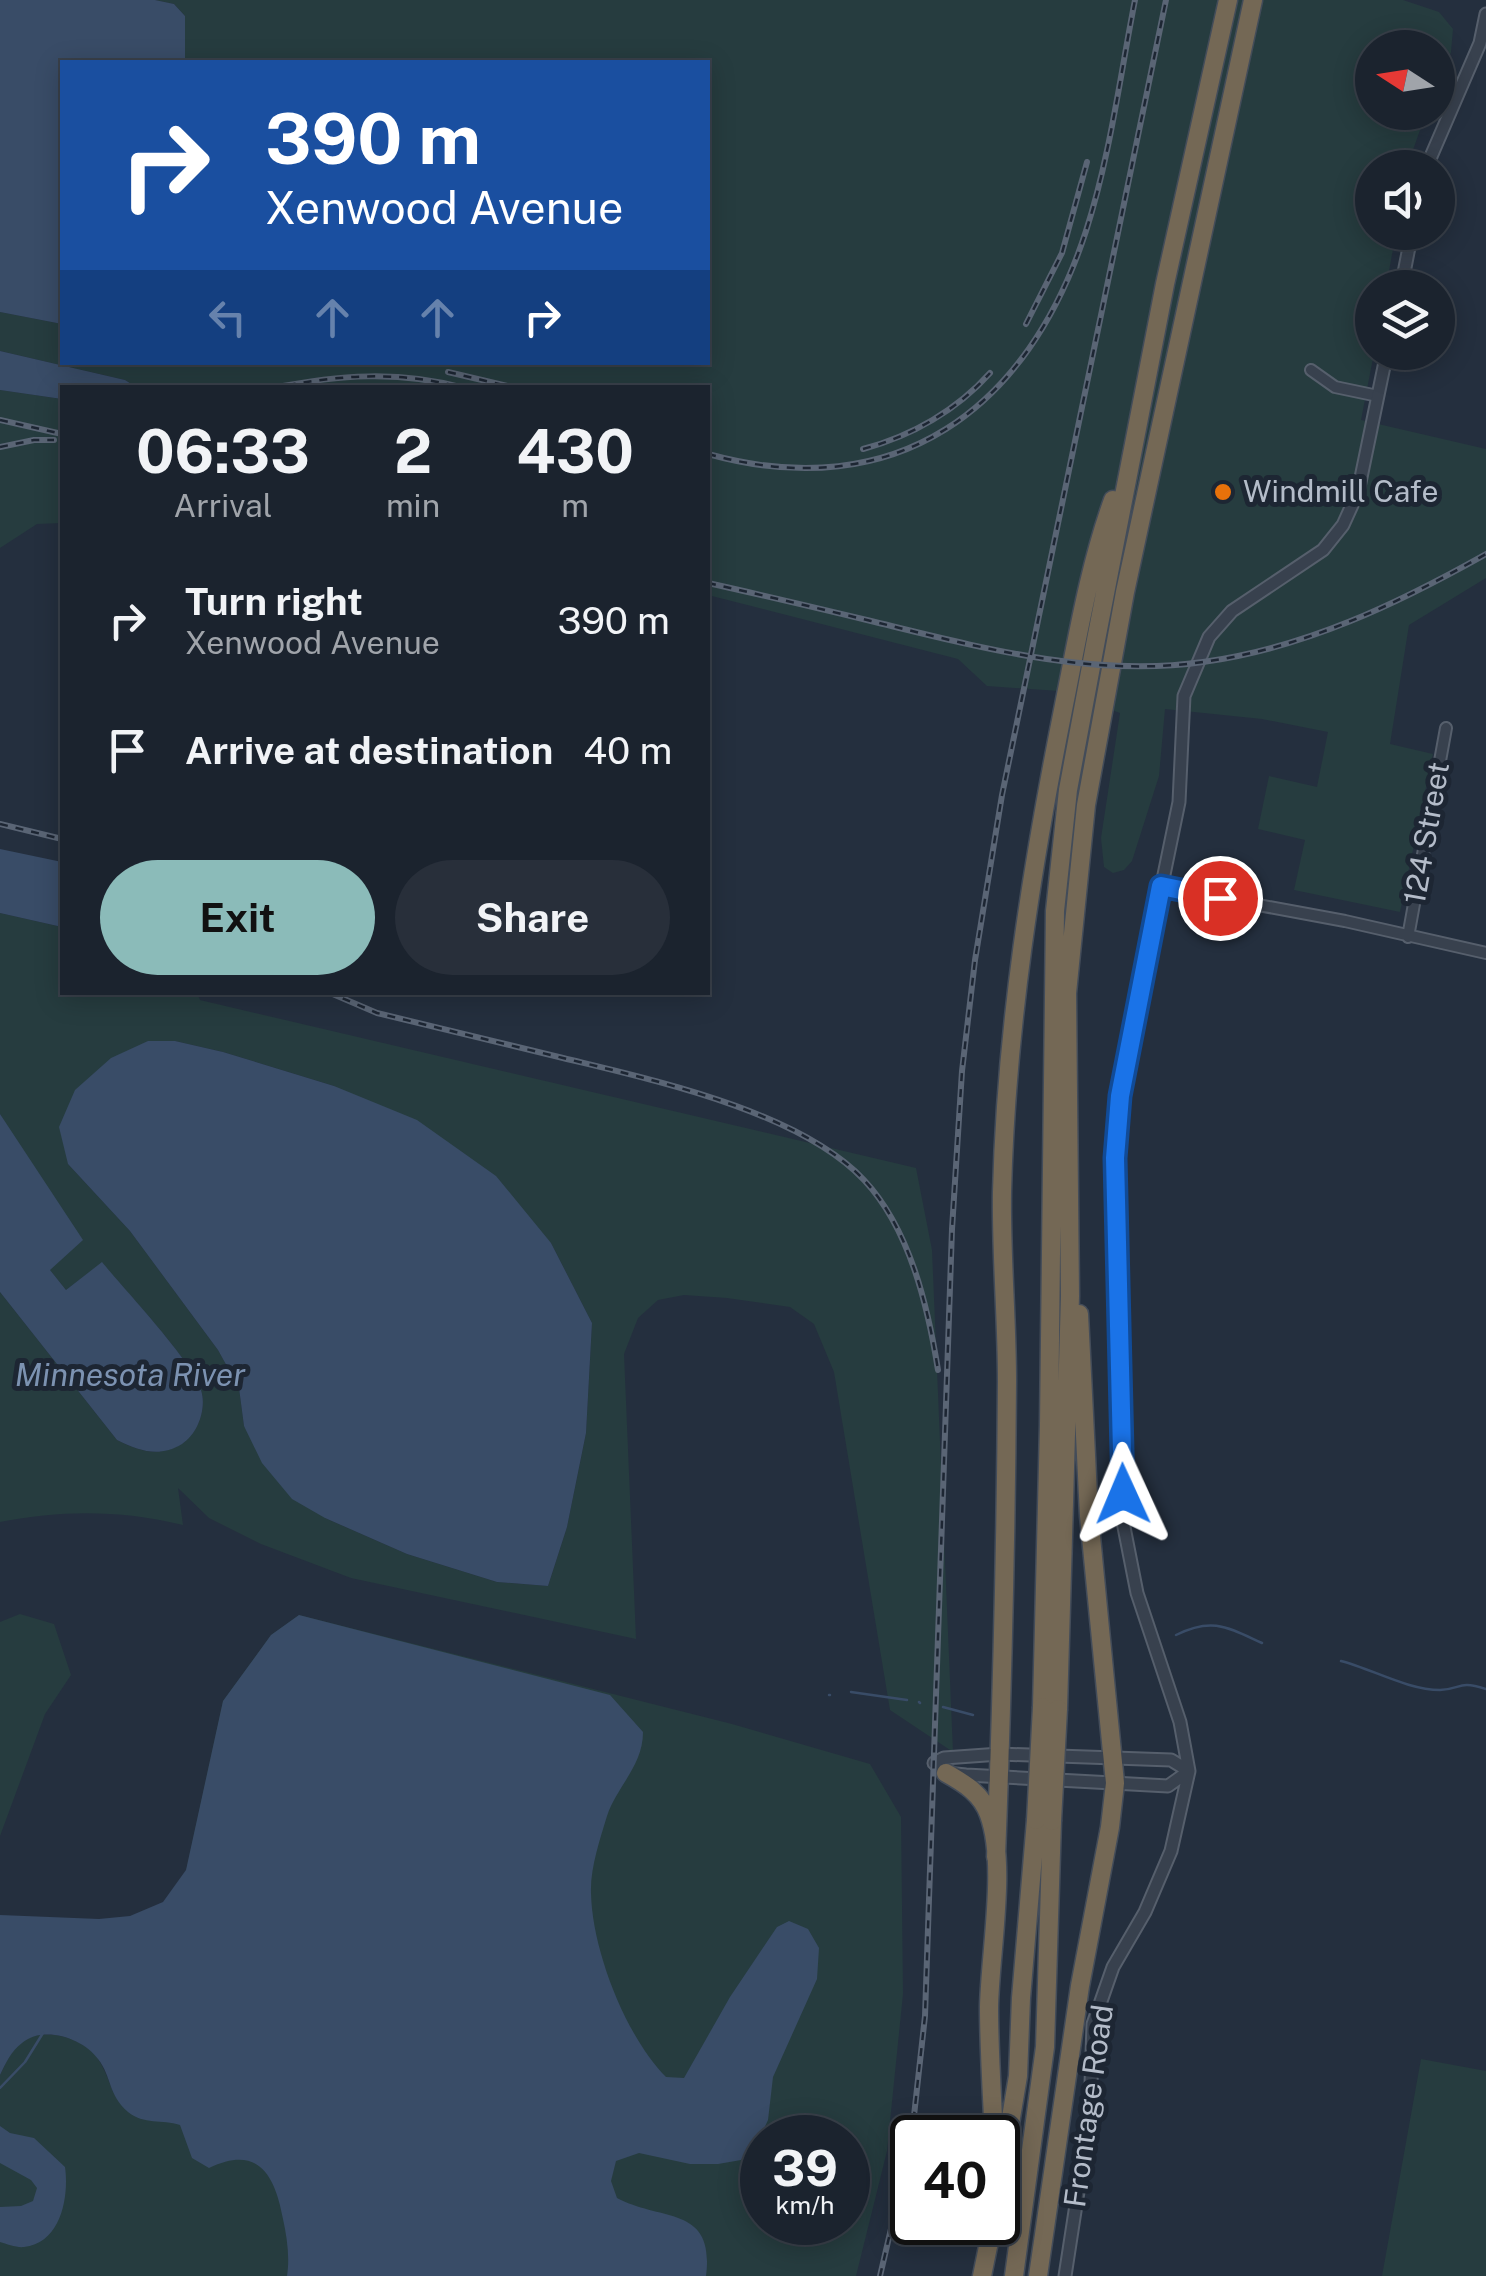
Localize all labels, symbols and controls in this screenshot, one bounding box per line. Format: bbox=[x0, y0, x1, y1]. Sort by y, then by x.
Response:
north arrow bbox=[1355, 30, 1455, 130]
map controls bbox=[1355, 30, 1455, 370]
text: 390 m bbox=[265, 97, 481, 180]
icon: right bbox=[100, 100, 230, 230]
button: sound bbox=[1355, 150, 1455, 250]
text: Xenwood Avenue bbox=[265, 181, 623, 234]
button: layers bbox=[1355, 270, 1455, 370]
icon: left bbox=[200, 290, 255, 345]
icon: ahead bbox=[305, 290, 360, 345]
icon: ahead bbox=[410, 290, 465, 345]
icon: right bbox=[515, 290, 570, 345]
text: 06:33 bbox=[136, 416, 310, 487]
text: 2 bbox=[394, 416, 432, 487]
text: 430 bbox=[516, 416, 634, 487]
place label: Windmill Cafe bbox=[1243, 473, 1438, 509]
marker: Windmill Cafe bbox=[1212, 481, 1234, 503]
text: Arrival bbox=[174, 487, 272, 524]
text: min bbox=[386, 487, 440, 524]
text: m bbox=[561, 487, 589, 524]
text: Turn right bbox=[185, 579, 363, 624]
icon: right bbox=[100, 593, 155, 648]
text: 390 m bbox=[557, 598, 670, 643]
text: Xenwood Avenue bbox=[185, 624, 440, 661]
icon: arrive bbox=[100, 723, 155, 778]
text: Arrive at destination bbox=[185, 728, 553, 773]
text: 40 m bbox=[583, 728, 672, 773]
street label: 124 Street bbox=[1396, 759, 1456, 907]
pin bbox=[1178, 856, 1263, 941]
button: Exit bbox=[100, 860, 375, 975]
button: Share bbox=[395, 860, 670, 975]
icon: arrive bbox=[1193, 871, 1248, 926]
water label: Minnesota River bbox=[15, 1356, 246, 1393]
position arrow bbox=[1071, 1442, 1175, 1546]
street label: Frontage Road bbox=[1056, 2002, 1120, 2210]
speed limit sign: 40 bbox=[890, 2115, 1020, 2245]
text: 39 bbox=[772, 2138, 838, 2197]
text: km/h bbox=[776, 2190, 834, 2220]

